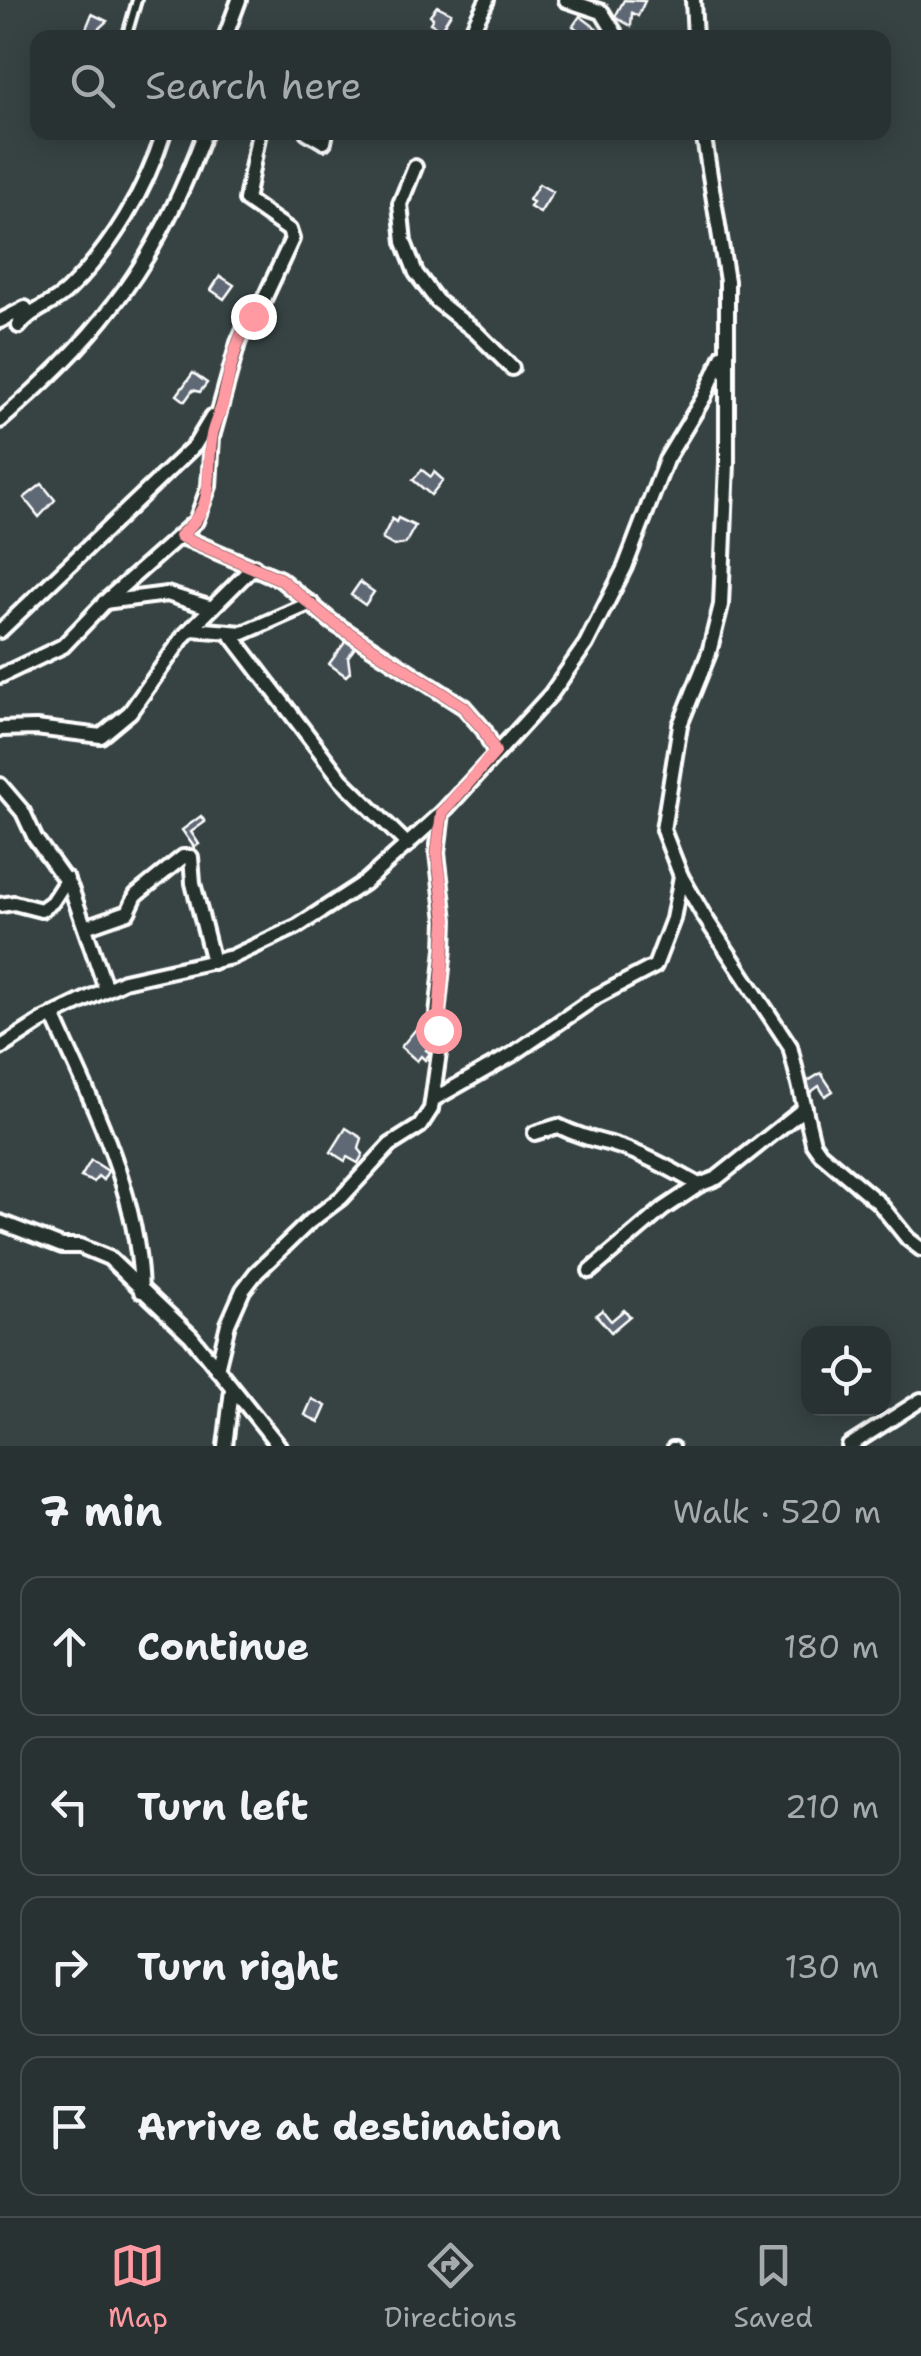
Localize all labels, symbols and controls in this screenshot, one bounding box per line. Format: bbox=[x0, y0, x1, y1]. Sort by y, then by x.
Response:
search box bbox=[30, 30, 891, 140]
icon: search bbox=[65, 58, 120, 113]
text: Search here bbox=[145, 60, 362, 111]
route end bbox=[231, 294, 277, 340]
route start bbox=[416, 1008, 462, 1054]
map controls bbox=[801, 1326, 891, 1416]
button: locate bbox=[801, 1326, 891, 1416]
text: 7 min bbox=[40, 1483, 162, 1539]
text: Walk · 520 m bbox=[673, 1490, 881, 1533]
icon: ahead bbox=[42, 1619, 97, 1674]
text: Continue bbox=[137, 1621, 309, 1672]
text: 180 m bbox=[783, 1625, 879, 1668]
icon: left bbox=[42, 1779, 97, 1834]
text: Turn left bbox=[137, 1781, 309, 1832]
text: 210 m bbox=[785, 1785, 879, 1828]
icon: right bbox=[42, 1939, 97, 1994]
text: Turn right bbox=[137, 1941, 339, 1992]
text: 130 m bbox=[784, 1945, 879, 1988]
icon: arrive bbox=[42, 2099, 97, 2154]
text: Arrive at destination bbox=[137, 2101, 561, 2152]
tab: Map bbox=[108, 2238, 168, 2336]
tab: Directions bbox=[384, 2238, 517, 2336]
tab: Saved bbox=[733, 2238, 813, 2336]

